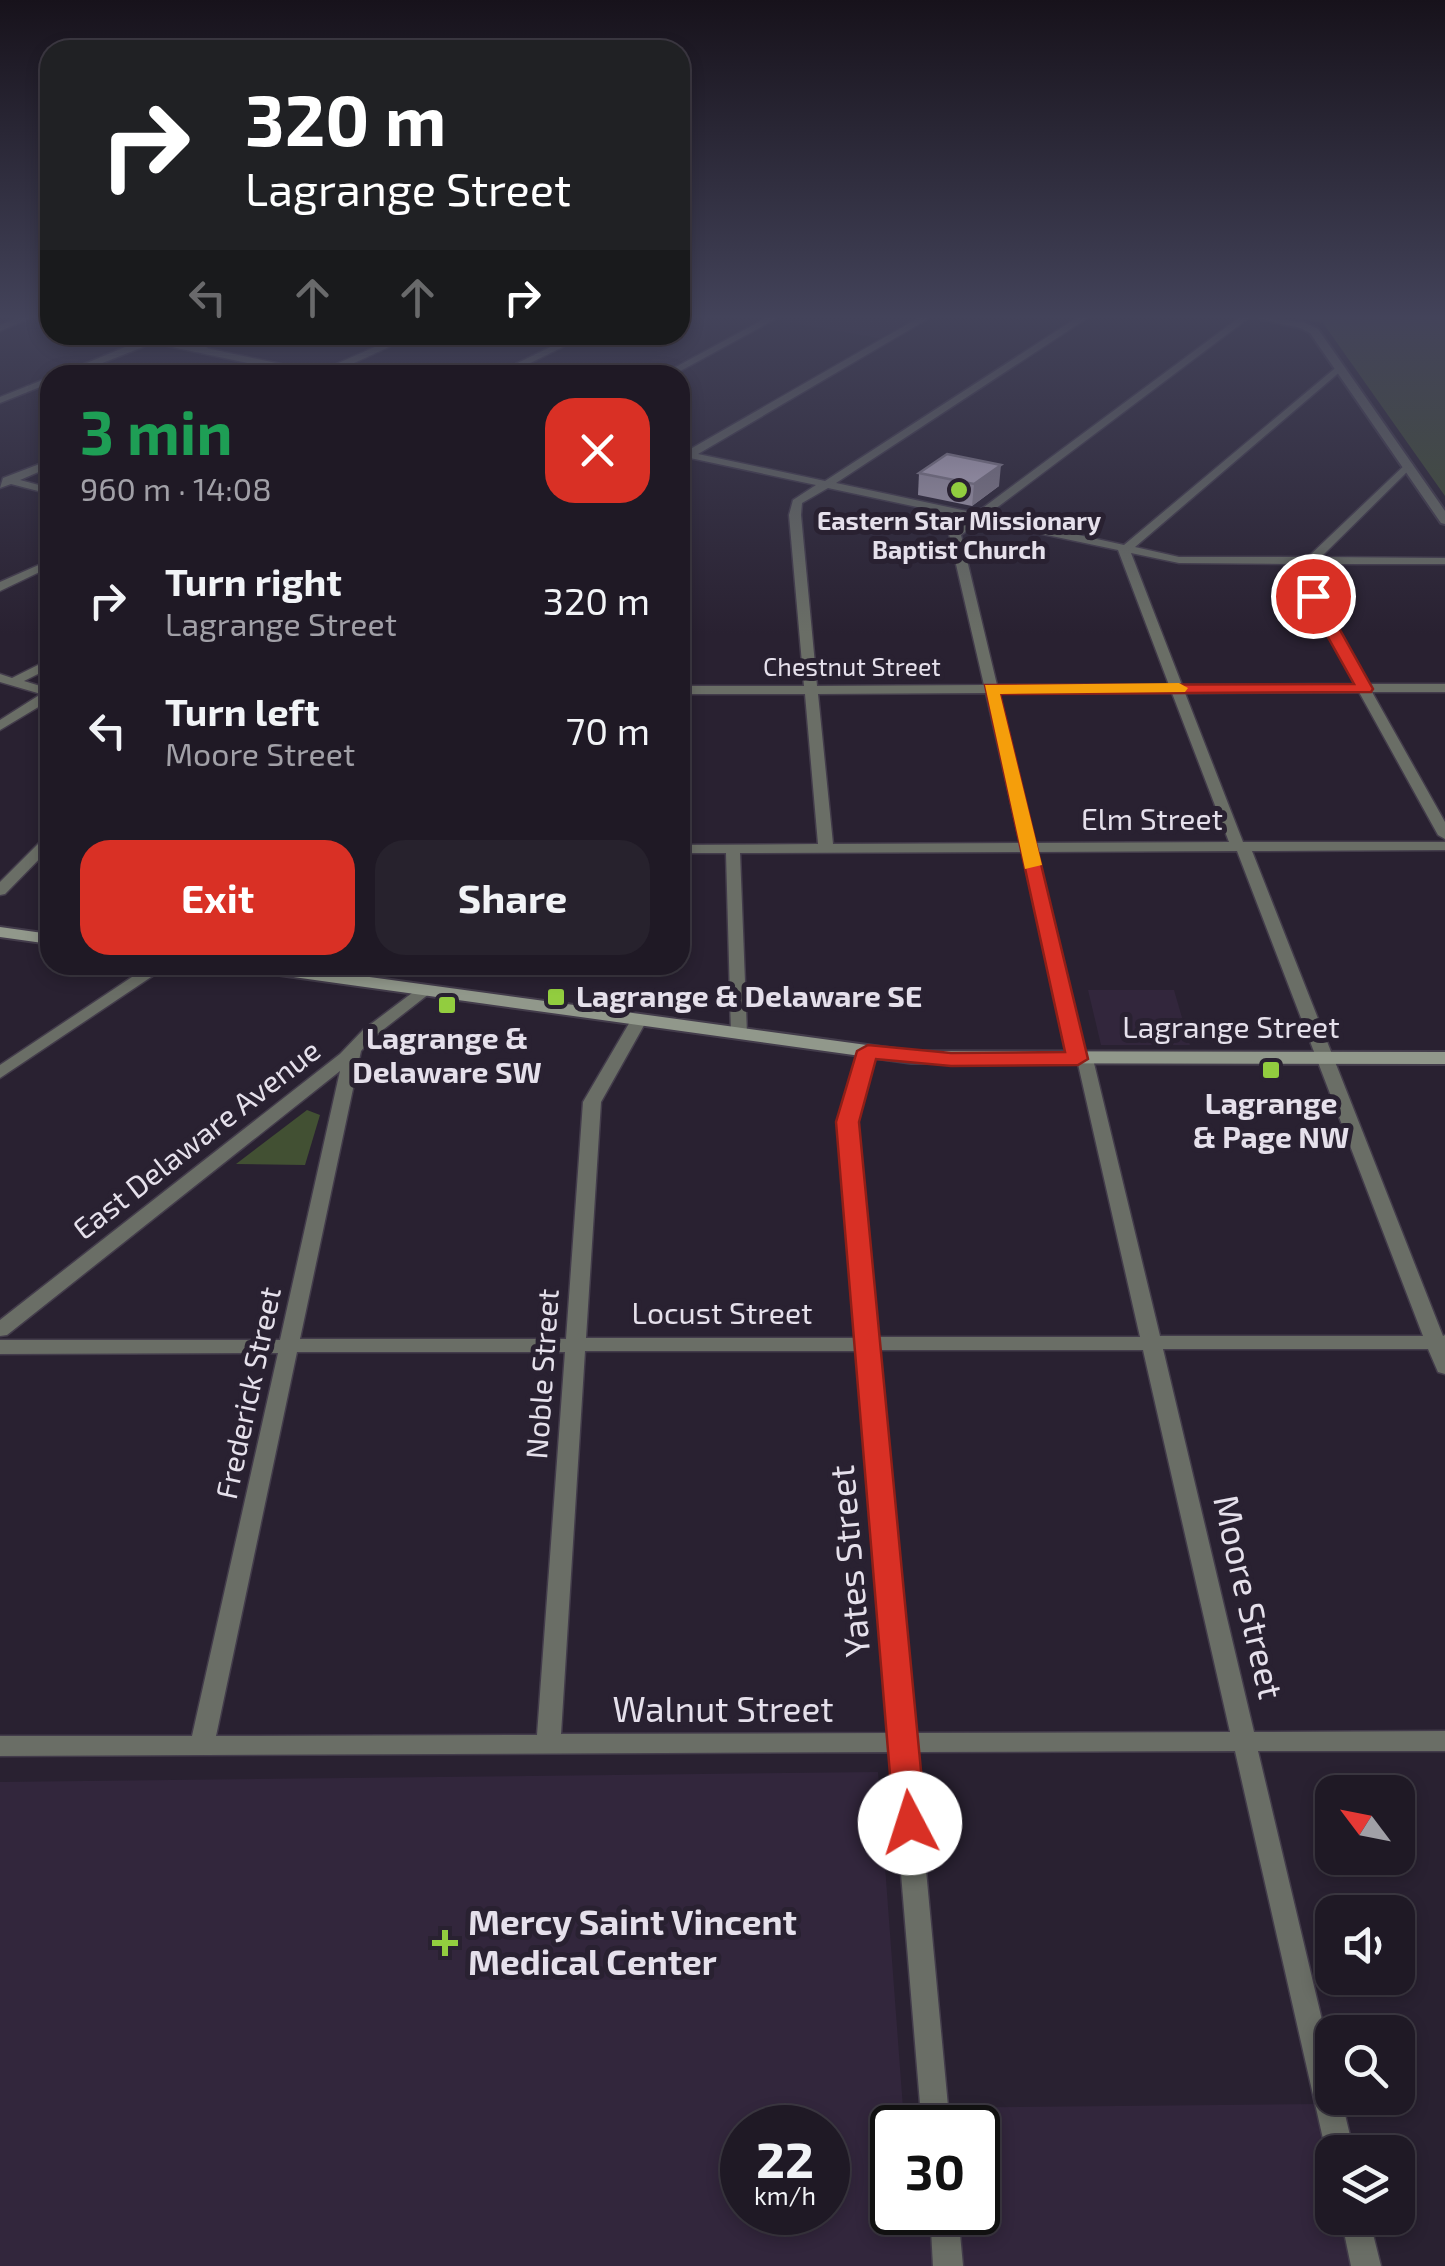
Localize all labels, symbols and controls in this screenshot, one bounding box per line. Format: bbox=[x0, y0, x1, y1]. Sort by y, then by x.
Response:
text: 320 m bbox=[245, 76, 446, 160]
icon: right bbox=[80, 80, 210, 210]
text: Lagrange Street bbox=[245, 161, 571, 215]
icon: left bbox=[180, 270, 235, 325]
icon: ahead bbox=[285, 270, 340, 325]
icon: ahead bbox=[390, 270, 445, 325]
icon: right bbox=[495, 270, 550, 325]
text: 3 min bbox=[80, 395, 232, 467]
button: close bbox=[545, 398, 650, 503]
text: 960 m · 14:08 bbox=[80, 469, 272, 507]
marker: Eastern Star Missionary Baptist Church bbox=[948, 479, 970, 501]
place label: Eastern Star Missionary Baptist Church bbox=[817, 505, 1101, 564]
pin bbox=[1271, 554, 1356, 639]
text: Turn right bbox=[165, 558, 342, 604]
icon: arrive bbox=[1286, 569, 1341, 624]
icon: right bbox=[80, 573, 135, 628]
text: 320 m bbox=[543, 577, 650, 623]
text: Lagrange Street bbox=[165, 604, 397, 642]
street label: Chestnut Street bbox=[763, 651, 941, 681]
text: Turn left bbox=[165, 688, 320, 734]
icon: left bbox=[80, 703, 135, 758]
text: 70 m bbox=[566, 707, 650, 753]
text: Moore Street bbox=[165, 734, 355, 772]
street label: Elm Street bbox=[1081, 800, 1223, 836]
button: Exit bbox=[80, 840, 355, 955]
button: Share bbox=[375, 840, 650, 955]
place label: Lagrange & Delaware SE bbox=[576, 977, 922, 1013]
marker: Lagrange & Delaware SE bbox=[545, 986, 567, 1008]
marker: Lagrange & Delaware SW bbox=[436, 994, 458, 1016]
street label: Lagrange Street bbox=[1122, 1008, 1340, 1044]
place label: Lagrange & Delaware SW bbox=[352, 1019, 542, 1089]
street label: East Delaware Avenue bbox=[65, 1031, 326, 1246]
marker: Lagrange & Page NW bbox=[1260, 1059, 1282, 1081]
place label: Lagrange & Page NW bbox=[1193, 1084, 1349, 1154]
street label: Frederick Street bbox=[207, 1283, 287, 1502]
street label: Noble Street bbox=[517, 1288, 565, 1460]
street label: Locust Street bbox=[632, 1294, 812, 1330]
street label: Yates Street bbox=[819, 1464, 877, 1659]
street label: Moore Street bbox=[1206, 1491, 1294, 1703]
street label: Walnut Street bbox=[612, 1687, 834, 1729]
position arrow bbox=[858, 1771, 962, 1875]
north arrow bbox=[1315, 1775, 1415, 1875]
map controls bbox=[1315, 1775, 1415, 2235]
button: sound bbox=[1315, 1895, 1415, 1995]
place label: Mercy Saint Vincent Medical Center bbox=[468, 1900, 797, 1982]
marker: Mercy Saint Vincent Medical Center bbox=[432, 1930, 458, 1956]
button: search bbox=[1315, 2015, 1415, 2115]
speed limit sign: 30 bbox=[870, 2105, 1000, 2235]
text: 22 bbox=[756, 2128, 814, 2188]
button: layers bbox=[1315, 2135, 1415, 2235]
text: km/h bbox=[754, 2180, 816, 2210]

